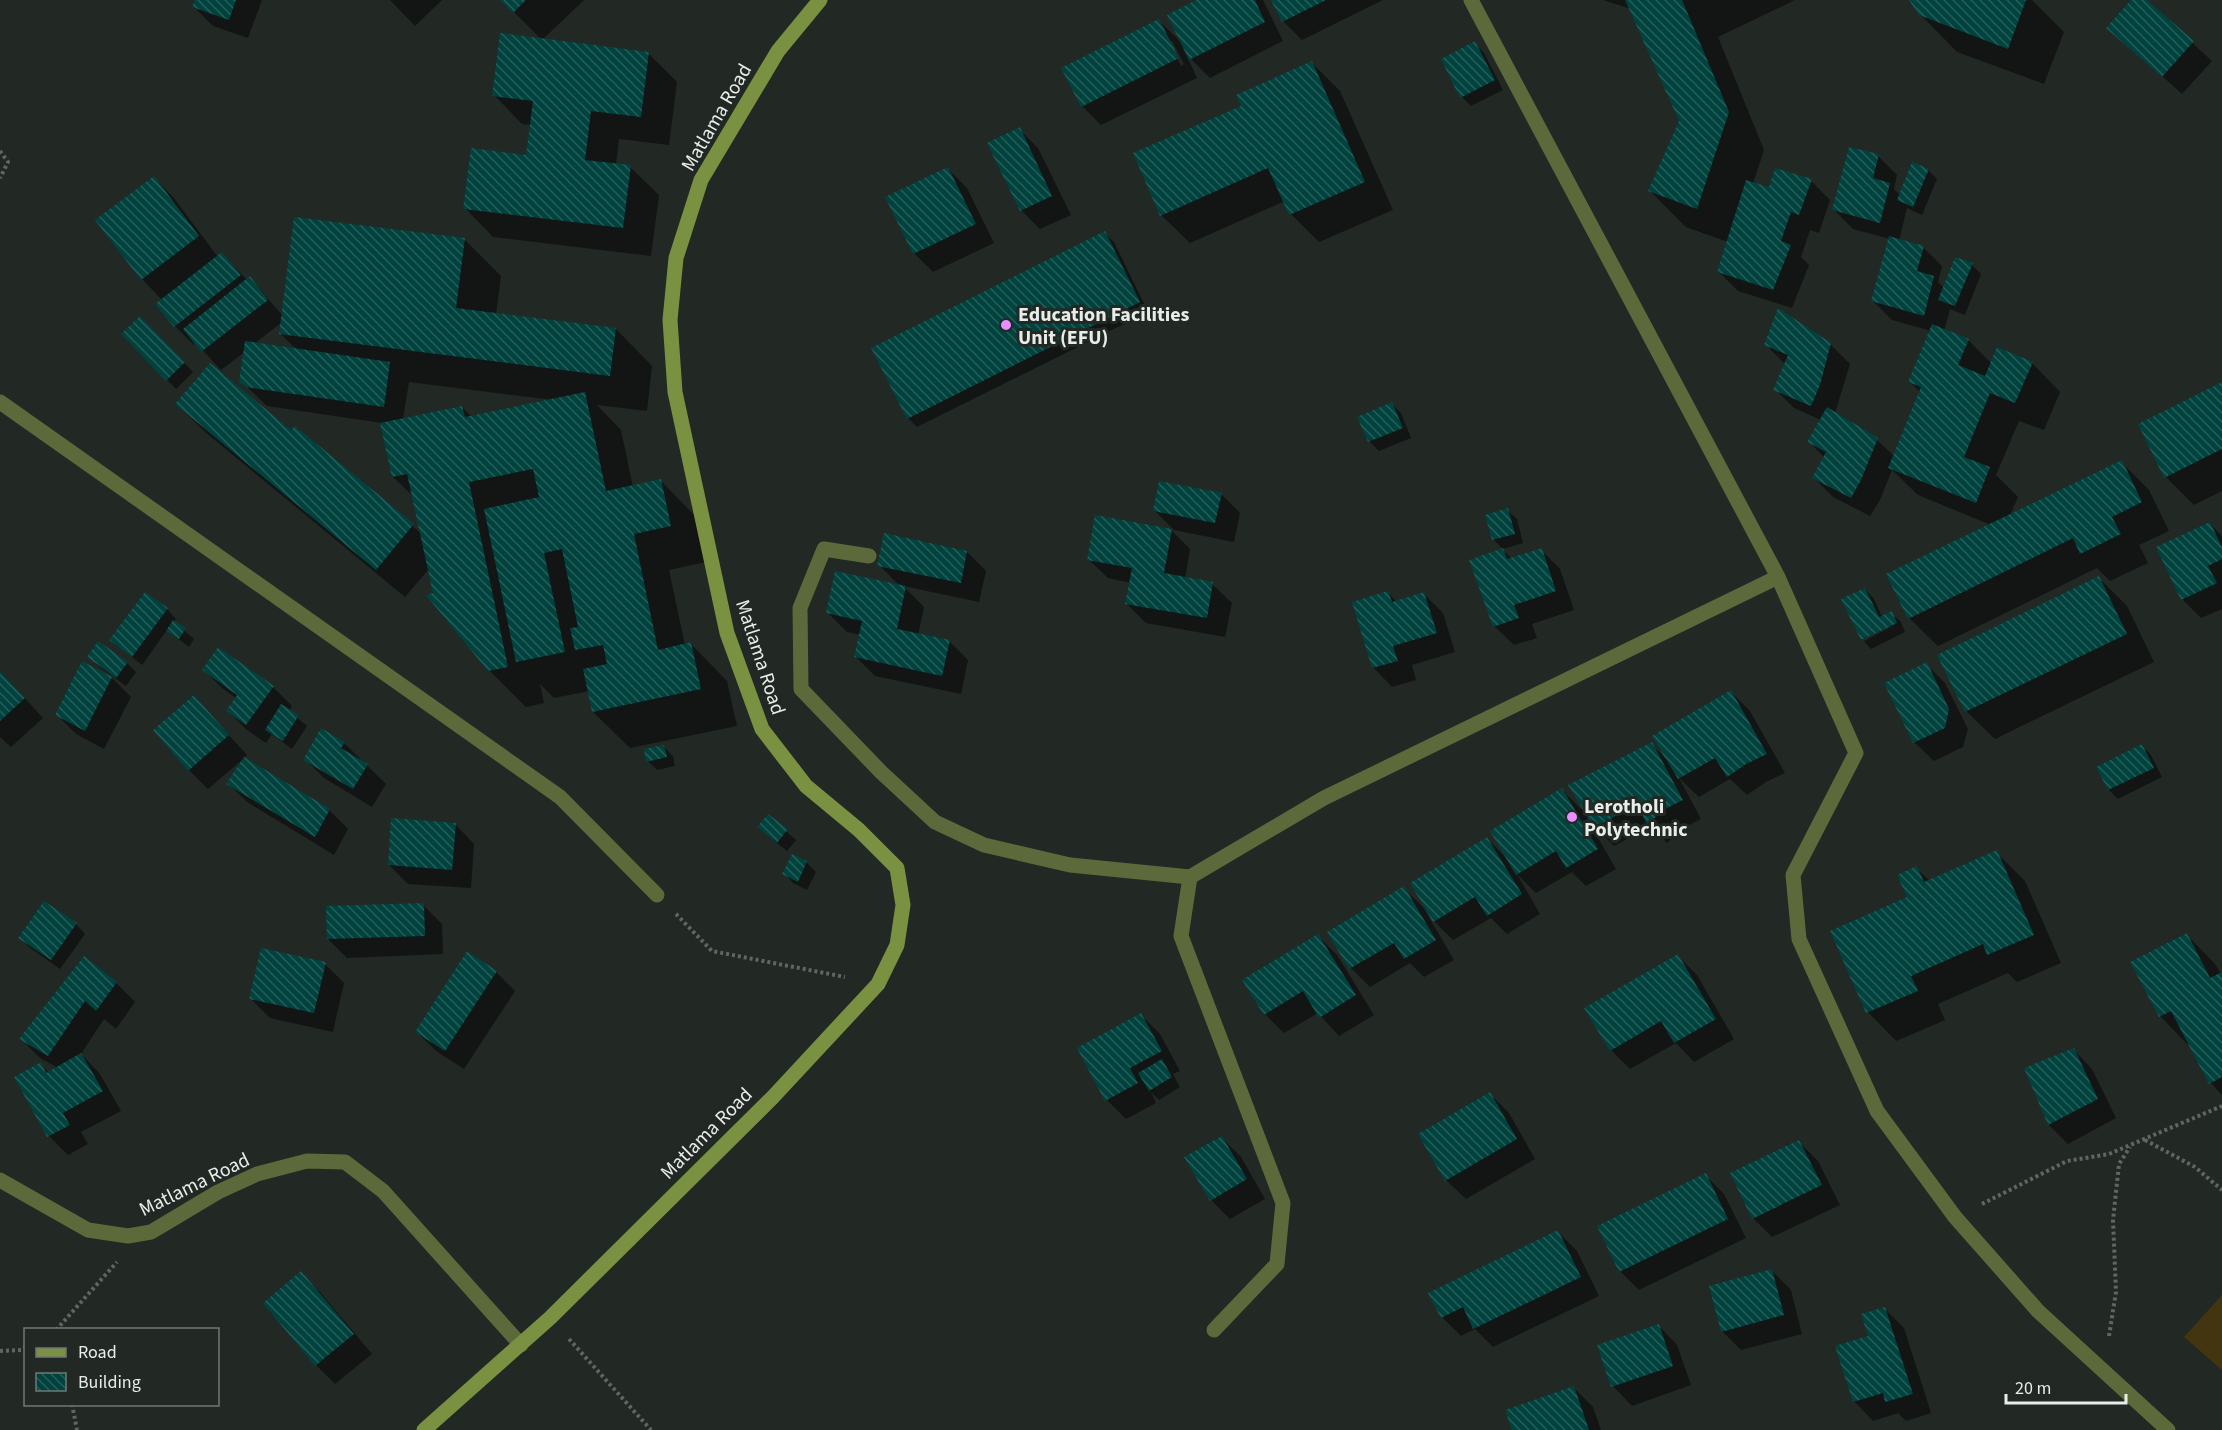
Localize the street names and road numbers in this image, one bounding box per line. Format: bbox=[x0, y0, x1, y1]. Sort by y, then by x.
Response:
street label: Matlama Road bbox=[675, 59, 759, 176]
street label: Matlama Road bbox=[728, 596, 792, 719]
street label: Matlama Road bbox=[654, 1081, 759, 1186]
street label: Matlama Road bbox=[134, 1146, 254, 1224]

